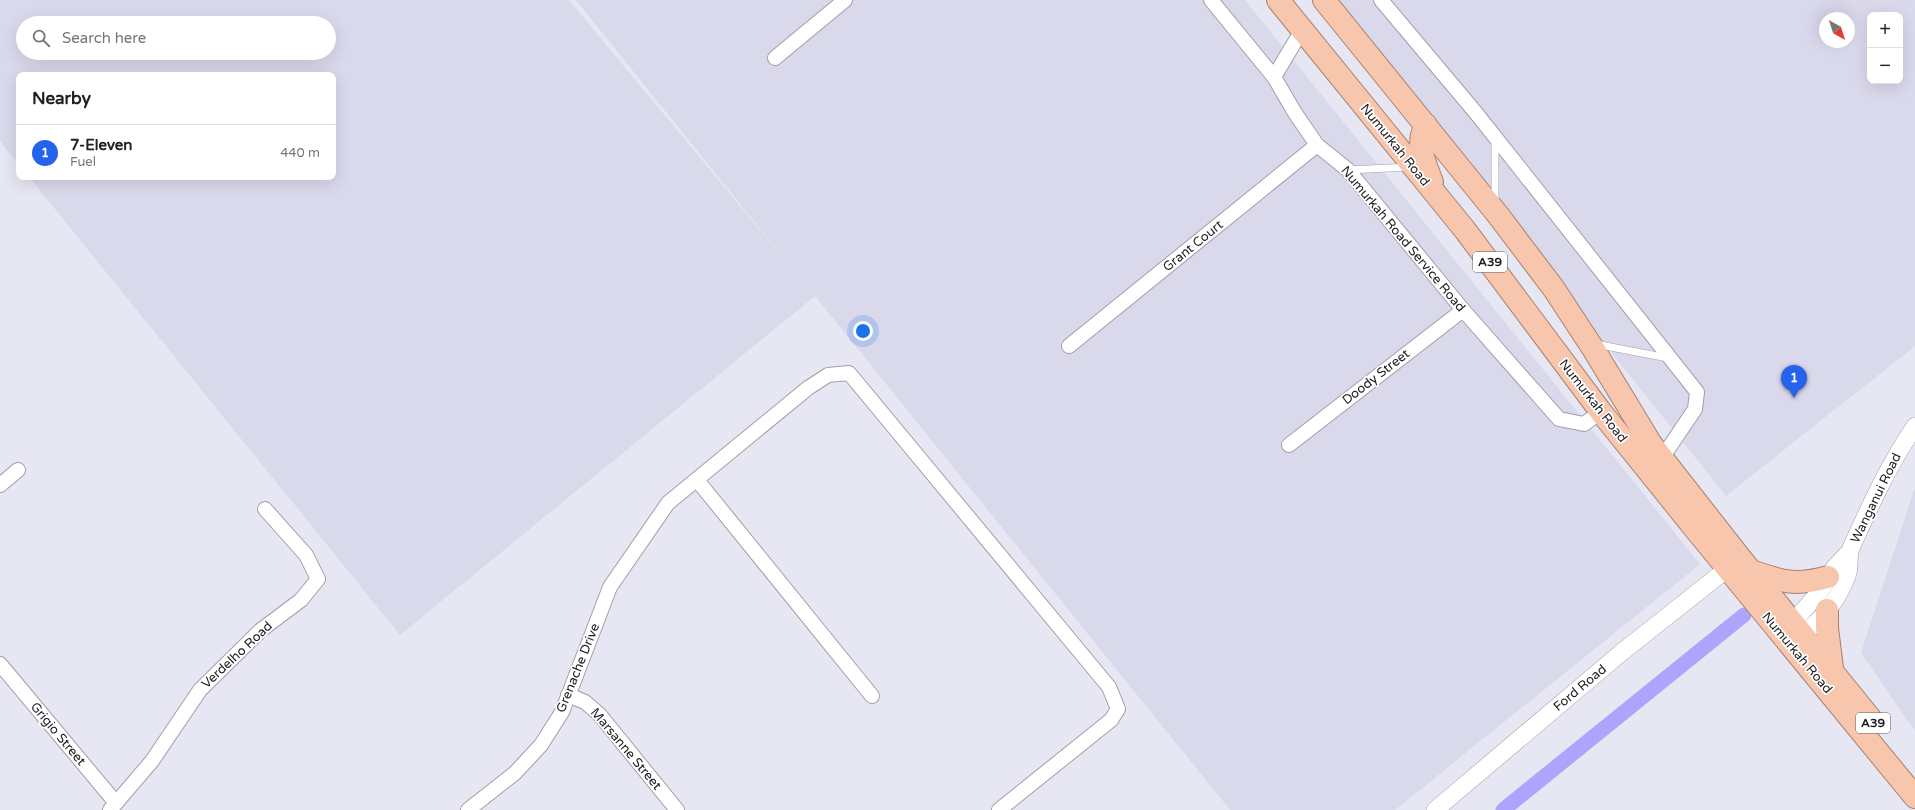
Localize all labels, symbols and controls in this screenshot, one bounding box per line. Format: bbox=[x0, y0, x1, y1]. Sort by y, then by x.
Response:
north arrow bbox=[1819, 12, 1855, 48]
map controls bbox=[1867, 12, 1903, 84]
button: + bbox=[1867, 12, 1903, 48]
search box bbox=[16, 16, 336, 60]
icon: search bbox=[30, 27, 52, 49]
text: Search here bbox=[62, 29, 146, 47]
button: − bbox=[1867, 48, 1903, 84]
text: Nearby bbox=[32, 88, 91, 109]
street label: Numurkah Road bbox=[1357, 101, 1433, 189]
text: 7-Eleven bbox=[70, 136, 132, 154]
text: 1 bbox=[41, 145, 49, 161]
text: 440 m bbox=[280, 145, 320, 161]
text: Fuel bbox=[70, 154, 96, 170]
street label: Numurkah Road Service Road bbox=[1337, 163, 1469, 315]
street label: Grant Court bbox=[1160, 217, 1226, 275]
road number: A39 bbox=[1473, 252, 1507, 272]
your location bbox=[853, 321, 873, 341]
street label: Doody Street bbox=[1339, 346, 1413, 408]
street label: Numurkah Road bbox=[1556, 356, 1630, 446]
pin: 1 bbox=[1781, 365, 1807, 398]
street label: Wanganui Road bbox=[1847, 450, 1905, 546]
street label: Numurkah Road bbox=[1758, 609, 1836, 697]
street label: Verdelho Road bbox=[198, 618, 276, 692]
street label: Grenache Drive bbox=[553, 621, 603, 715]
street label: Ford Road bbox=[1550, 661, 1610, 715]
street label: Grigio Street bbox=[27, 699, 89, 769]
street label: Marsanne Street bbox=[587, 705, 665, 793]
road number: A39 bbox=[1856, 713, 1890, 733]

